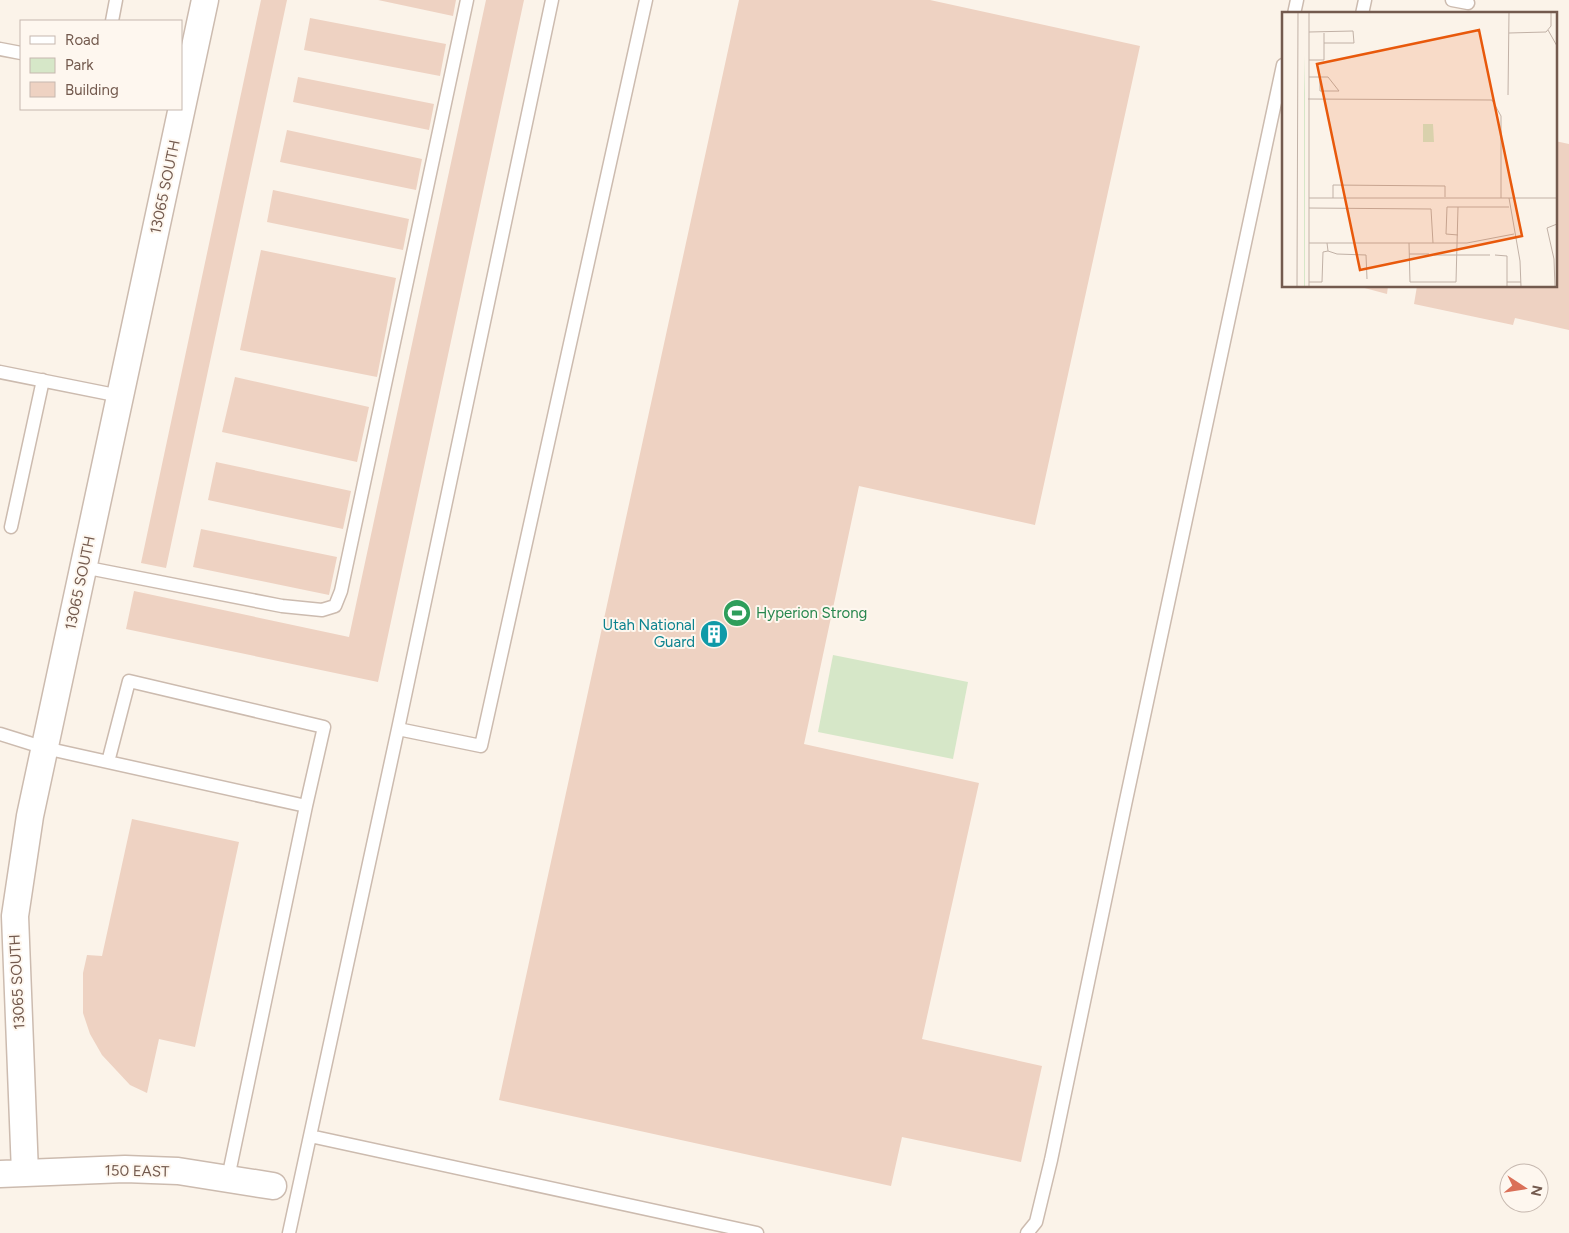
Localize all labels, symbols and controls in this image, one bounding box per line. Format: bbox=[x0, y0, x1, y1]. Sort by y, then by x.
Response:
inset map bbox=[1282, 12, 1556, 288]
legend bbox=[20, 20, 182, 110]
text: Road bbox=[65, 31, 100, 49]
text: Park bbox=[65, 56, 94, 74]
text: Building bbox=[65, 81, 119, 99]
street label: 13065 SOUTH bbox=[146, 138, 184, 236]
street label: 13065 SOUTH bbox=[61, 534, 99, 632]
sports icon: Hyperion Strong bbox=[722, 598, 752, 628]
place label: Hyperion Strong bbox=[756, 604, 867, 622]
place label: Utah National Guard bbox=[603, 616, 695, 651]
building icon: Utah National Guard bbox=[699, 619, 729, 649]
street label: 13065 SOUTH bbox=[6, 934, 28, 1030]
street label: 150 EAST bbox=[105, 1161, 170, 1181]
north arrow bbox=[1499, 1163, 1549, 1213]
text: N bbox=[1527, 1184, 1546, 1198]

